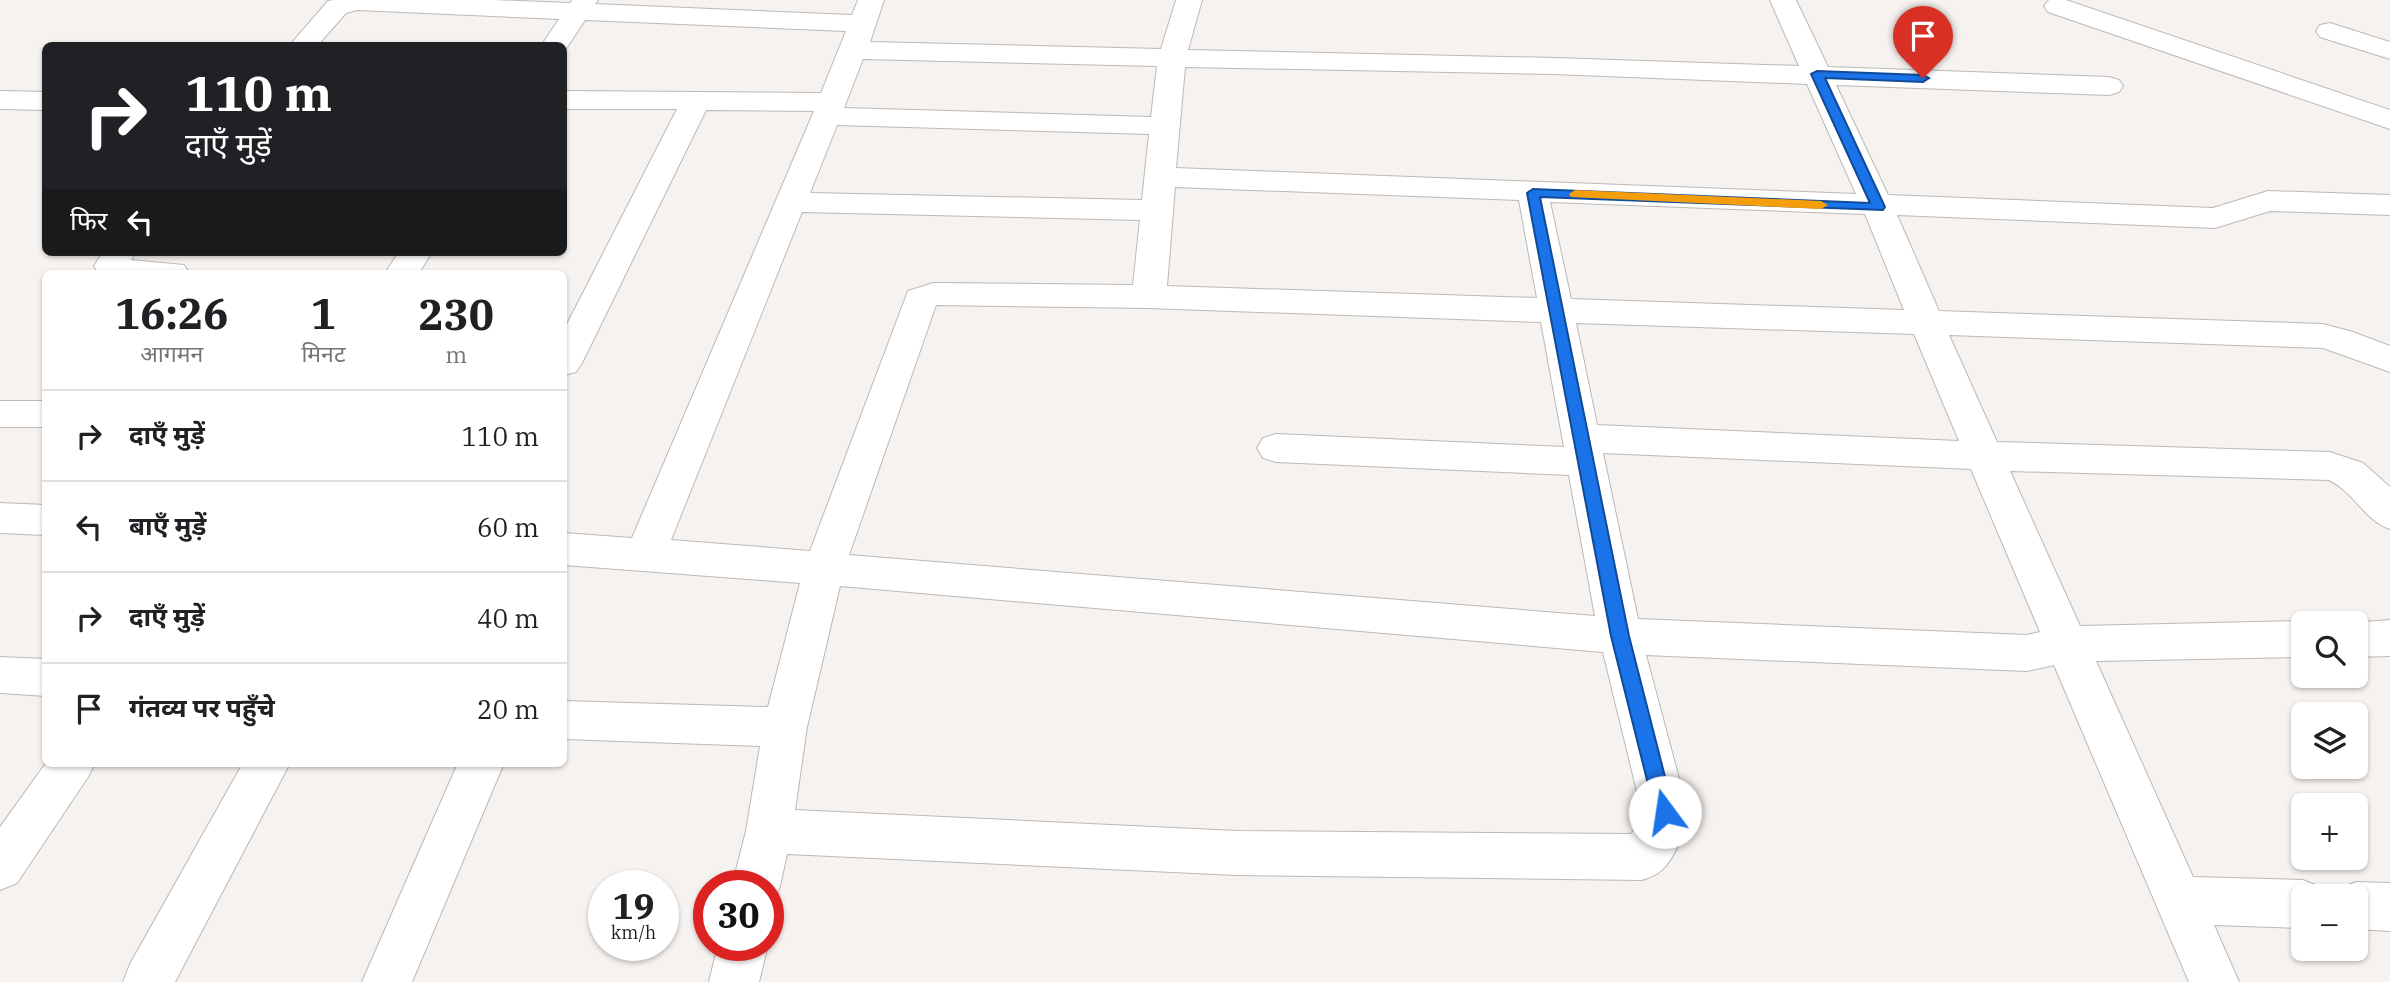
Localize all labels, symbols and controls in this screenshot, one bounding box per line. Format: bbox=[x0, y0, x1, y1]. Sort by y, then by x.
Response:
pin bbox=[1893, 6, 1953, 78]
icon: arrive bbox=[1904, 17, 1942, 55]
text: 110 m bbox=[185, 61, 332, 124]
icon: right bbox=[70, 70, 161, 161]
text: दाएँ मुड़ें bbox=[185, 123, 272, 165]
text: फिर bbox=[70, 203, 107, 237]
icon: left bbox=[121, 203, 159, 241]
text: 16:26 bbox=[115, 286, 228, 341]
text: 1 bbox=[311, 286, 336, 341]
text: 230 bbox=[418, 287, 494, 342]
text: आगमन bbox=[140, 338, 203, 368]
text: मिनट bbox=[301, 338, 345, 368]
text: m bbox=[445, 339, 467, 369]
icon: right bbox=[70, 417, 108, 455]
text: दाएँ मुड़ें bbox=[129, 417, 205, 451]
text: 110 m bbox=[461, 419, 539, 453]
icon: left bbox=[70, 508, 108, 546]
text: बाएँ मुड़ें bbox=[129, 508, 206, 542]
text: 60 m bbox=[477, 510, 539, 544]
icon: right bbox=[70, 599, 108, 637]
text: दाएँ मुड़ें bbox=[129, 599, 205, 633]
text: 40 m bbox=[477, 601, 539, 635]
map controls bbox=[2291, 611, 2368, 961]
button: search bbox=[2291, 611, 2368, 688]
icon: arrive bbox=[70, 690, 108, 728]
text: गंतव्य पर पहुँचे bbox=[129, 690, 275, 724]
text: 20 m bbox=[477, 692, 539, 726]
button: layers bbox=[2291, 702, 2368, 779]
position arrow bbox=[1628, 775, 1702, 849]
button: + bbox=[2291, 793, 2368, 870]
speed limit sign: 30 bbox=[693, 870, 784, 961]
text: 19 bbox=[612, 883, 655, 929]
button: − bbox=[2291, 884, 2368, 961]
text: km/h bbox=[611, 921, 656, 944]

